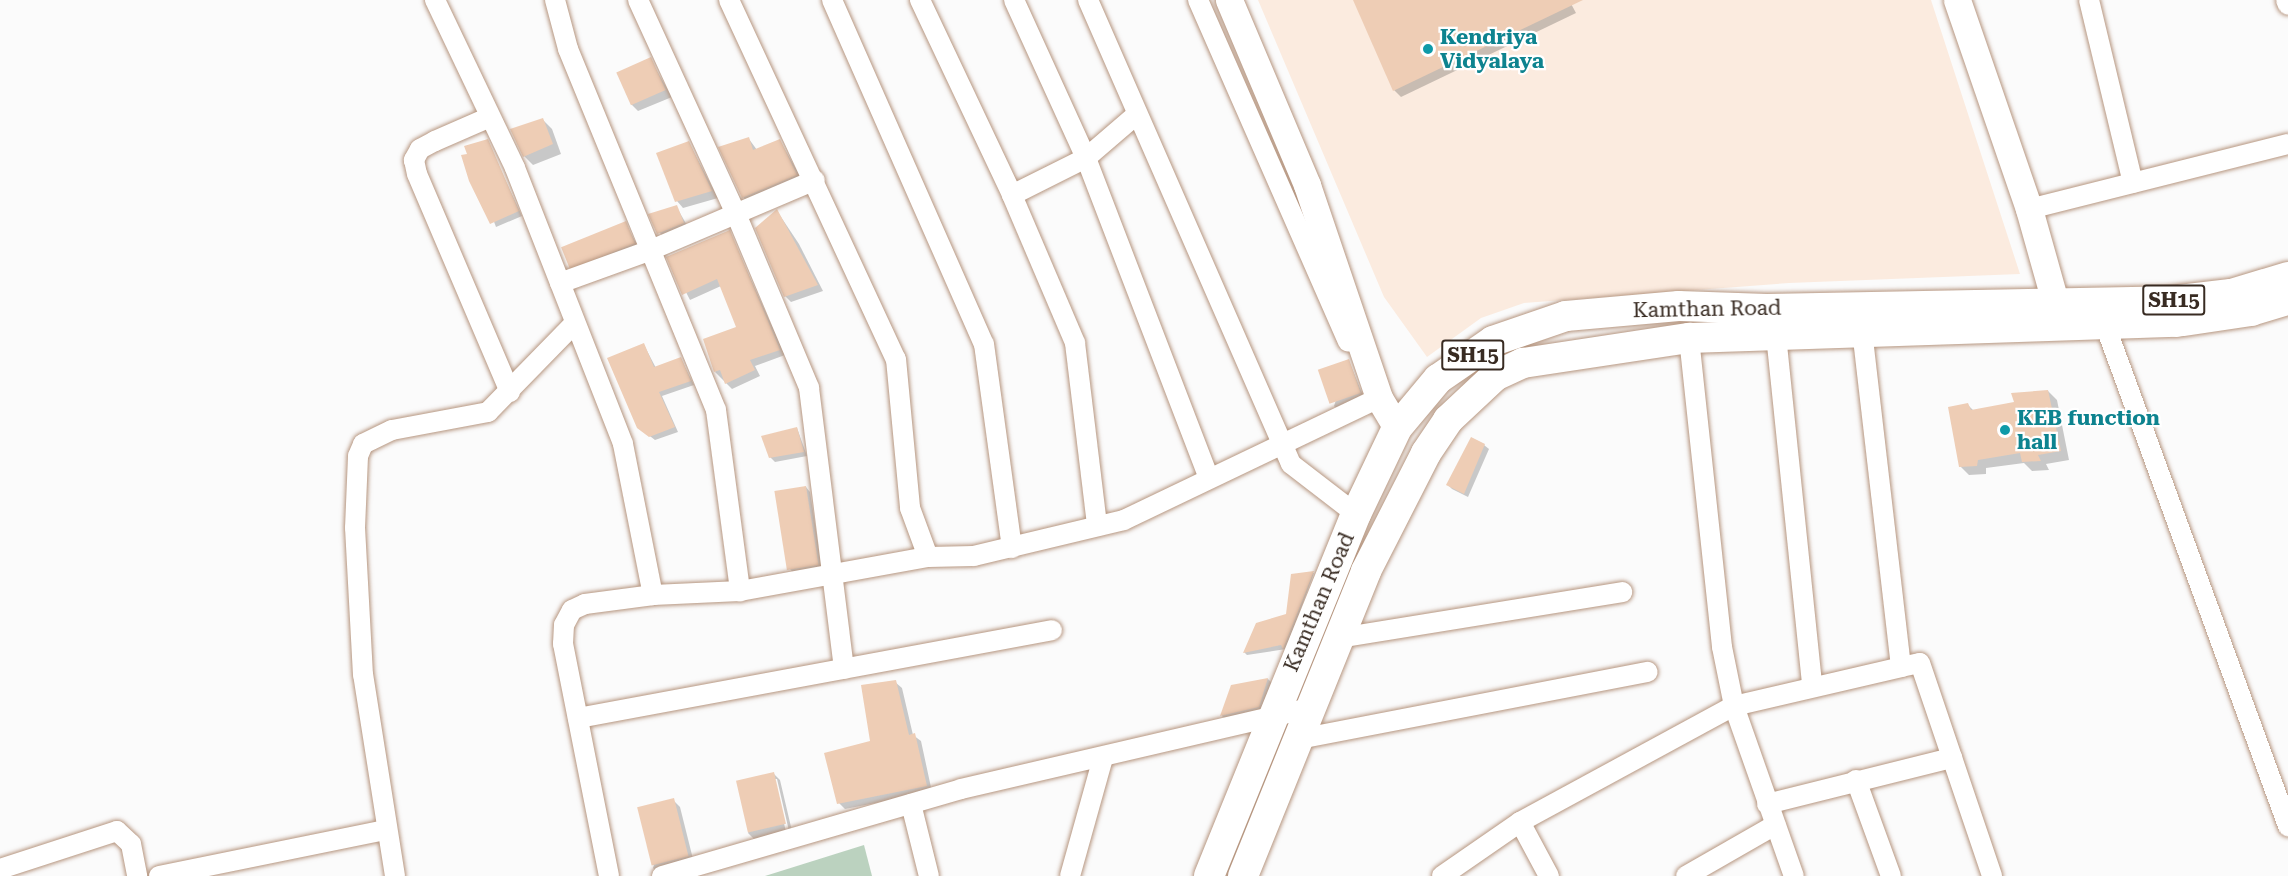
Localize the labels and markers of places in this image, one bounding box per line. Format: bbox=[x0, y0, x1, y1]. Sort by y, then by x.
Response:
place label: Kendriya Vidyalaya bbox=[1440, 24, 1544, 74]
marker: Kendriya Vidyalaya bbox=[1421, 42, 1435, 56]
place label: KEB function hall bbox=[2017, 405, 2160, 455]
marker: KEB function hall bbox=[1998, 423, 2012, 437]

